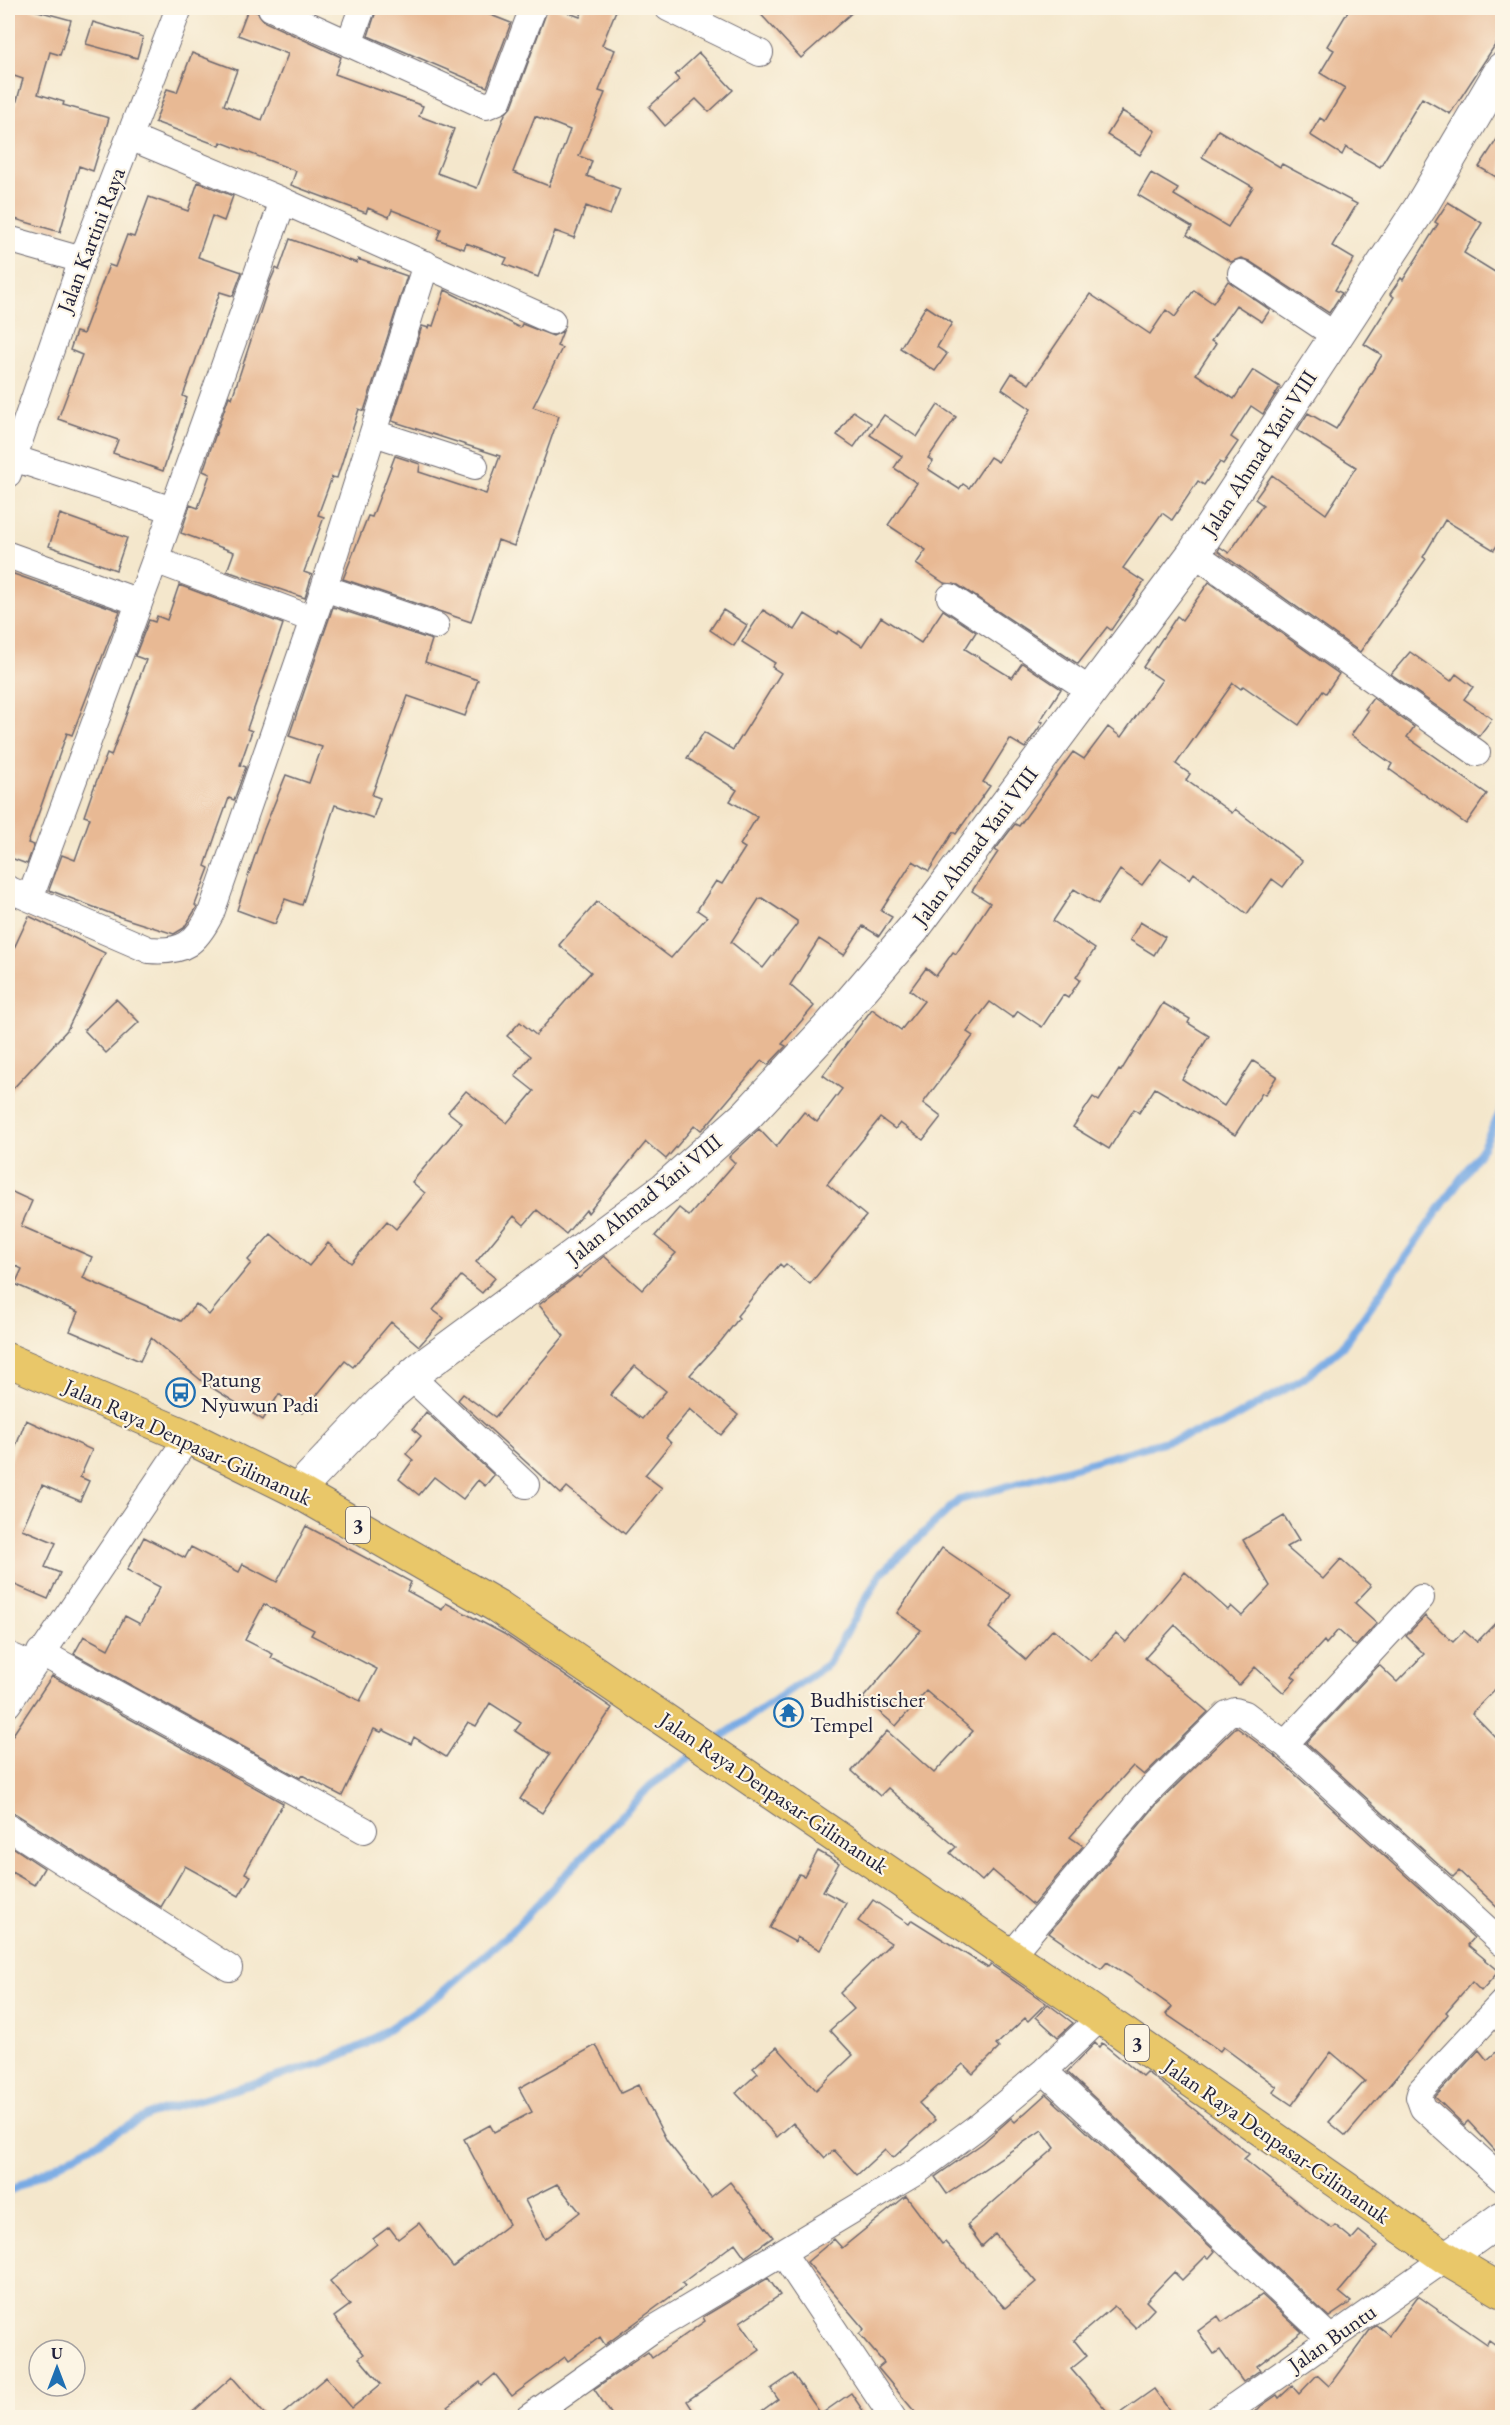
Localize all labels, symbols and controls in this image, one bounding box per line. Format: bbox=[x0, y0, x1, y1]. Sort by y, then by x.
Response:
street label: Jalan Kartini Raya bbox=[49, 163, 132, 319]
street label: Jalan Ahmad Yani VIII bbox=[1193, 364, 1324, 543]
street label: Jalan Ahmad Yani VIII bbox=[904, 760, 1045, 933]
street label: Jalan Ahmad Yani VIII bbox=[559, 1127, 728, 1272]
place label: Patung Nyuwun Padi bbox=[201, 1365, 319, 1419]
street label: Jalan Raya Denpasar-Gilimanuk bbox=[58, 1371, 317, 1513]
bus stop icon: Patung Nyuwun Padi bbox=[164, 1376, 196, 1408]
road number: 3 bbox=[346, 1507, 370, 1543]
place label: Budhistischer Tempel bbox=[810, 1685, 926, 1739]
temple icon: Budhistischer Tempel bbox=[773, 1696, 805, 1728]
street label: Jalan Raya Denpasar-Gilimanuk bbox=[652, 1704, 895, 1881]
road number: 3 bbox=[1125, 2025, 1149, 2061]
street label: Jalan Raya Denpasar-Gilimanuk bbox=[1156, 2050, 1397, 2231]
street label: Jalan Buntu bbox=[1281, 2297, 1382, 2380]
north arrow bbox=[27, 2338, 87, 2398]
text: U bbox=[51, 2343, 63, 2364]

